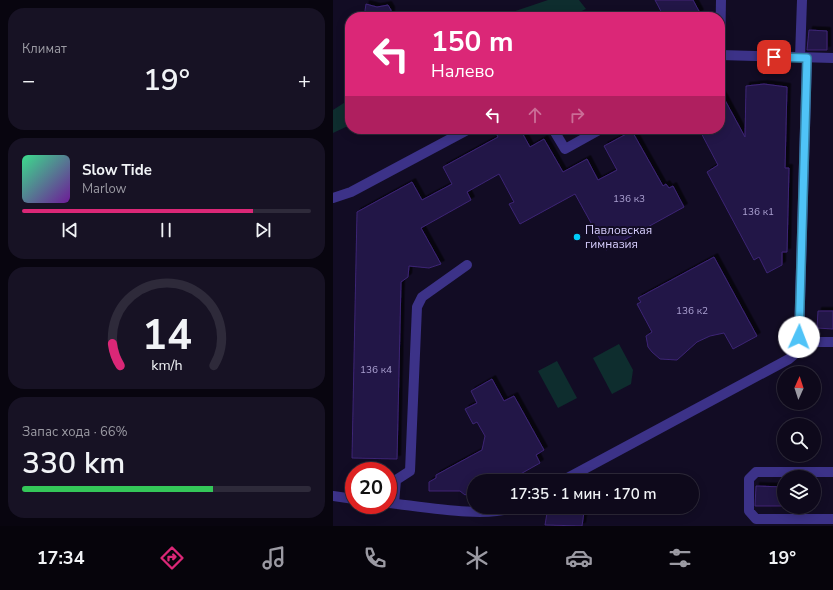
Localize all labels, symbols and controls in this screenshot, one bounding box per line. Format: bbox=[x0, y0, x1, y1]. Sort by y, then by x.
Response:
text: 150 m bbox=[431, 23, 514, 61]
icon: left bbox=[365, 28, 417, 80]
text: Климат bbox=[22, 40, 67, 58]
pin bbox=[757, 40, 791, 74]
icon: arrive bbox=[763, 46, 785, 68]
text: Налево bbox=[431, 59, 495, 83]
text: 19° bbox=[143, 60, 190, 101]
text: − bbox=[22, 66, 35, 96]
text: + bbox=[298, 66, 311, 96]
icon: left bbox=[482, 104, 504, 126]
icon: ahead bbox=[524, 104, 546, 126]
icon: right bbox=[566, 104, 588, 126]
text: Slow Tide bbox=[82, 160, 152, 180]
text: Marlow bbox=[82, 180, 127, 198]
house number: 136 к3 bbox=[613, 192, 645, 206]
house number: 136 к1 bbox=[742, 205, 774, 219]
icon: previous bbox=[59, 219, 81, 241]
icon: pause bbox=[155, 219, 177, 241]
icon: next bbox=[252, 219, 274, 241]
place label: Павловская гимназия bbox=[585, 222, 652, 252]
marker: Павловская гимназия bbox=[572, 232, 582, 242]
house number: 136 к2 bbox=[676, 304, 708, 318]
text: 14 bbox=[142, 307, 191, 364]
position arrow bbox=[778, 316, 820, 358]
text: km/h bbox=[151, 355, 182, 374]
house number: 136 к4 bbox=[360, 363, 392, 377]
north arrow bbox=[777, 366, 821, 410]
map controls bbox=[777, 366, 821, 514]
button: search bbox=[777, 418, 821, 462]
text: Запас хода · 66% bbox=[22, 423, 128, 441]
text: 330 km bbox=[22, 443, 125, 484]
speed limit sign: 20 bbox=[345, 462, 397, 514]
button: layers bbox=[777, 470, 821, 514]
text: 17:35 · 1 мин · 170 m bbox=[509, 484, 657, 504]
icon: directions bbox=[158, 544, 186, 572]
icon: music bbox=[260, 544, 288, 572]
icon: phone bbox=[361, 544, 389, 572]
icon: climate bbox=[463, 544, 491, 572]
icon: car bbox=[565, 544, 593, 572]
icon: filters bbox=[666, 544, 694, 572]
text: 17:34 bbox=[37, 546, 84, 570]
text: 19° bbox=[768, 546, 796, 570]

